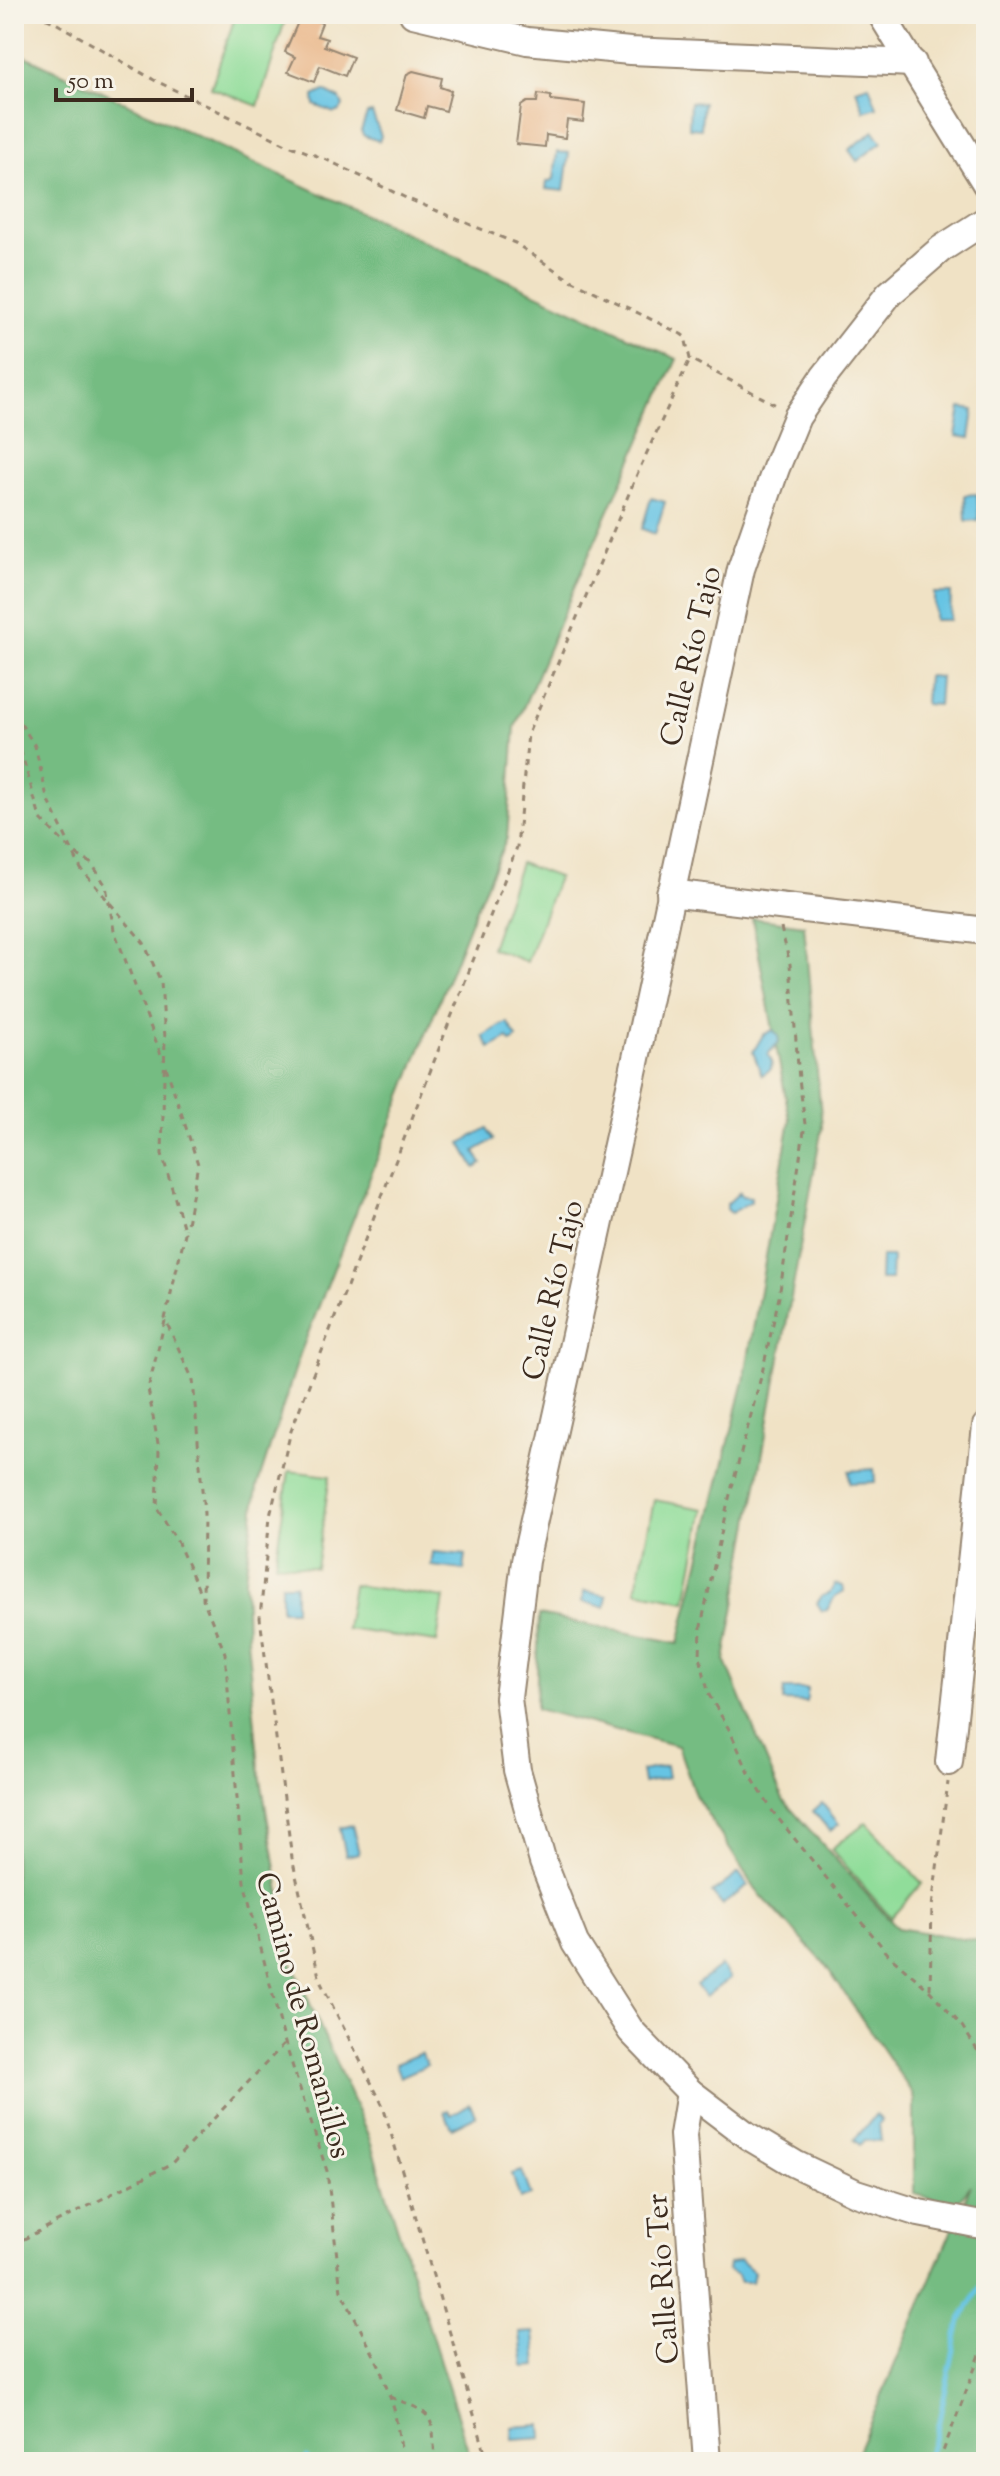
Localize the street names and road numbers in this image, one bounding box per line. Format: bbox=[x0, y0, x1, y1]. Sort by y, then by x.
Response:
street label: Calle Río Tajo bbox=[651, 562, 734, 751]
street label: Calle Río Tajo bbox=[513, 1196, 596, 1385]
street label: Camino de Romanillos bbox=[243, 1868, 361, 2164]
street label: Calle Río Ter bbox=[637, 2192, 692, 2366]

